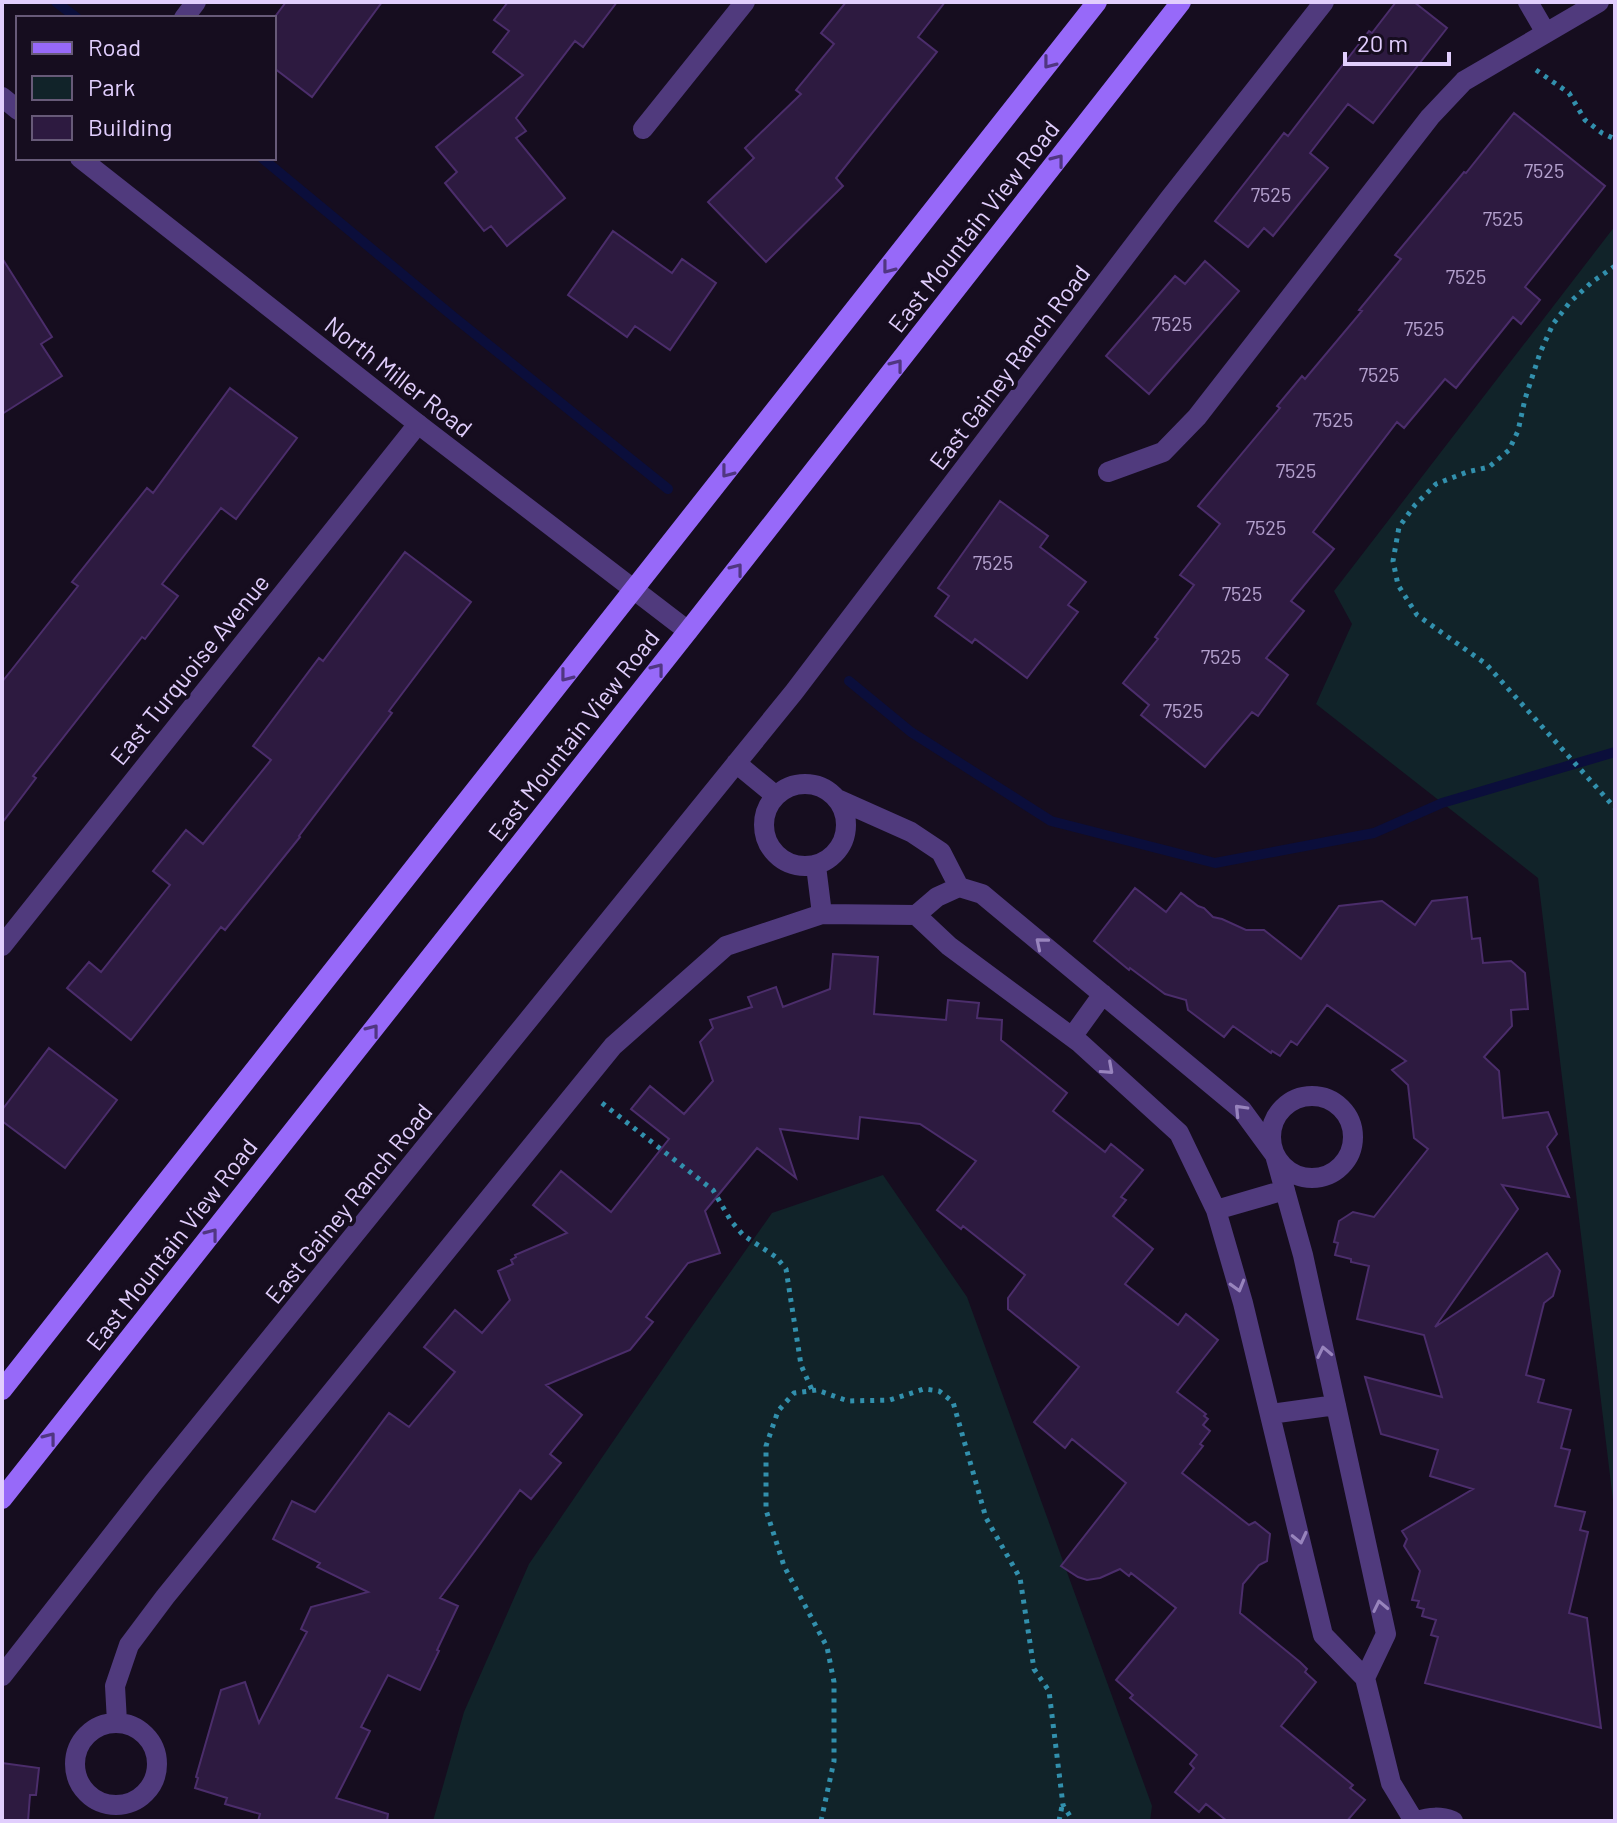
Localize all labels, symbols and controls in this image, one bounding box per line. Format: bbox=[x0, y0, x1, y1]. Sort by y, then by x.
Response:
legend bbox=[16, 16, 276, 160]
scale bar bbox=[1345, 16, 1449, 66]
text: 20 m bbox=[1357, 28, 1408, 57]
text: Road bbox=[88, 32, 141, 61]
one-way arrow bbox=[1044, 54, 1059, 68]
text: Park bbox=[88, 72, 135, 101]
text: Building bbox=[88, 112, 172, 141]
street label: East Mountain View Road bbox=[881, 114, 1065, 338]
one-way arrow bbox=[1048, 154, 1062, 169]
house number: 7525 bbox=[1524, 158, 1564, 182]
house number: 7525 bbox=[1251, 182, 1291, 206]
house number: 7525 bbox=[1483, 206, 1523, 230]
one-way arrow bbox=[883, 259, 898, 273]
street label: East Gainey Ranch Road bbox=[923, 259, 1095, 475]
house number: 7525 bbox=[1446, 264, 1486, 288]
street label: North Miller Road bbox=[320, 310, 478, 442]
house number: 7525 bbox=[1152, 311, 1192, 335]
house number: 7525 bbox=[1404, 316, 1444, 340]
one-way arrow bbox=[887, 360, 902, 374]
house number: 7525 bbox=[1359, 362, 1399, 386]
house number: 7525 bbox=[1313, 407, 1353, 431]
house number: 7525 bbox=[1276, 458, 1316, 482]
one-way arrow bbox=[723, 463, 737, 478]
house number: 7525 bbox=[1246, 515, 1286, 539]
house number: 7525 bbox=[973, 550, 1013, 574]
one-way arrow bbox=[727, 563, 741, 578]
street label: East Turquoise Avenue bbox=[103, 568, 275, 770]
house number: 7525 bbox=[1222, 581, 1262, 605]
street label: East Mountain View Road bbox=[481, 623, 665, 847]
house number: 7525 bbox=[1201, 644, 1241, 668]
one-way arrow bbox=[648, 664, 663, 678]
one-way arrow bbox=[562, 667, 576, 682]
house number: 7525 bbox=[1163, 698, 1203, 722]
one-way arrow bbox=[1036, 938, 1050, 953]
one-way arrow bbox=[363, 1025, 378, 1039]
one-way arrow bbox=[1099, 1059, 1113, 1074]
street label: East Gainey Ranch Road bbox=[258, 1097, 438, 1309]
one-way arrow bbox=[1235, 1105, 1249, 1119]
street label: East Mountain View Road bbox=[79, 1132, 263, 1356]
one-way arrow bbox=[202, 1228, 216, 1243]
one-way arrow bbox=[1229, 1278, 1245, 1292]
one-way arrow bbox=[1316, 1345, 1333, 1359]
one-way arrow bbox=[41, 1432, 55, 1447]
one-way arrow bbox=[1291, 1531, 1308, 1545]
one-way arrow bbox=[1372, 1599, 1389, 1613]

